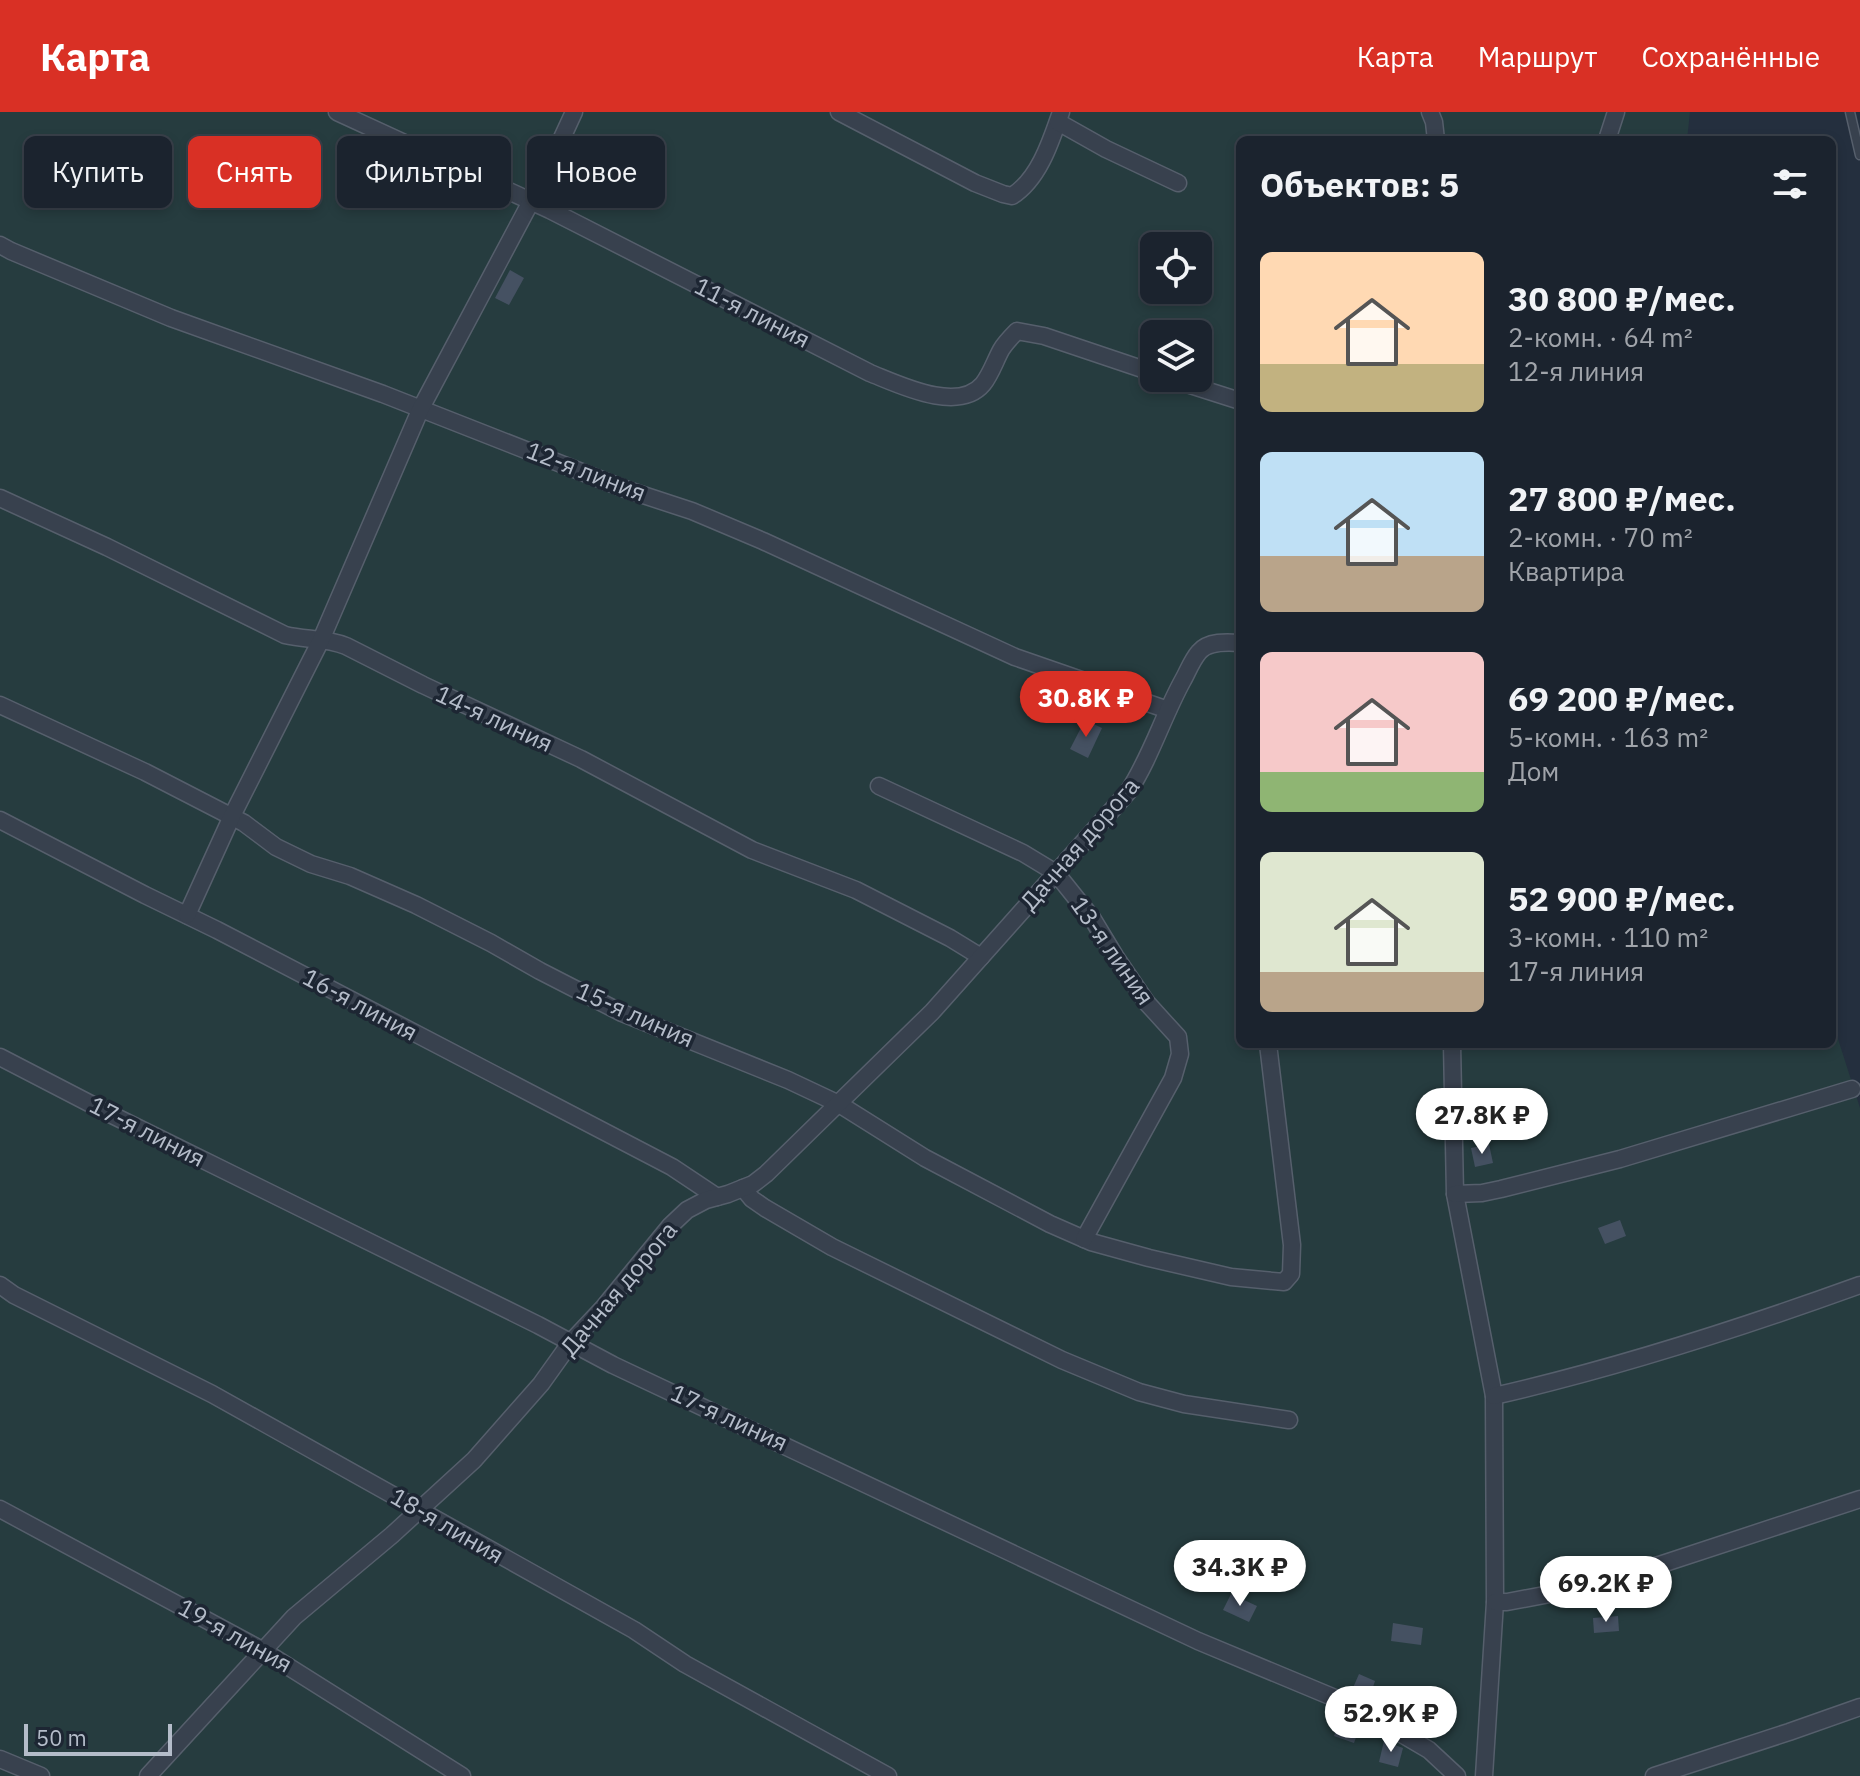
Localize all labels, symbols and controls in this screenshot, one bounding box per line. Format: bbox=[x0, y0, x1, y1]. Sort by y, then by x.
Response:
text: Карта bbox=[40, 32, 150, 81]
text: Карта bbox=[1357, 38, 1434, 75]
text: Маршрут bbox=[1478, 38, 1597, 75]
text: Сохранённые bbox=[1641, 38, 1820, 75]
chip: Купить bbox=[24, 136, 172, 208]
chip: Снять bbox=[188, 136, 321, 208]
chip: Фильтры bbox=[337, 136, 511, 208]
chip: Новое bbox=[527, 136, 665, 208]
text: Объектов: 5 bbox=[1260, 162, 1459, 206]
icon: filters bbox=[1768, 162, 1812, 206]
map controls bbox=[1140, 232, 1212, 392]
button: locate bbox=[1140, 232, 1212, 304]
street label: 11-я линия bbox=[689, 269, 816, 355]
text: 30 800 ₽/мес. bbox=[1508, 276, 1736, 320]
icon: home bbox=[1324, 284, 1420, 380]
button: layers bbox=[1140, 320, 1212, 392]
text: 2-комн. · 64 m² bbox=[1508, 320, 1693, 354]
text: 12-я линия bbox=[1508, 354, 1644, 388]
street label: 12-я линия bbox=[522, 434, 651, 509]
text: 27 800 ₽/мес. bbox=[1508, 476, 1736, 520]
icon: home bbox=[1324, 484, 1420, 580]
text: 2-комн. · 70 m² bbox=[1508, 520, 1693, 554]
text: Квартира bbox=[1508, 554, 1625, 588]
pin: 30.8K ₽ bbox=[1012, 671, 1160, 739]
text: 69 200 ₽/мес. bbox=[1508, 676, 1736, 720]
street label: 14-я линия bbox=[431, 677, 558, 759]
text: 30.8K ₽ bbox=[1038, 680, 1134, 714]
icon: home bbox=[1324, 684, 1420, 780]
text: 5-комн. · 163 m² bbox=[1508, 720, 1708, 754]
text: Дом bbox=[1508, 754, 1559, 788]
street label: Дачная дорога bbox=[1013, 770, 1146, 917]
text: 52 900 ₽/мес. bbox=[1508, 876, 1736, 920]
icon: home bbox=[1324, 884, 1420, 980]
street label: 13-я линия bbox=[1064, 890, 1162, 1011]
text: 3-комн. · 110 m² bbox=[1508, 920, 1708, 954]
text: 17-я линия bbox=[1508, 954, 1644, 988]
street label: 16-я линия bbox=[297, 961, 423, 1048]
street label: 15-я линия bbox=[572, 974, 699, 1054]
street label: 17-я линия bbox=[84, 1088, 211, 1174]
pin: 27.8K ₽ bbox=[1408, 1088, 1556, 1156]
text: 27.8K ₽ bbox=[1434, 1097, 1530, 1131]
street label: Дачная дорога bbox=[553, 1214, 684, 1362]
street label: 17-я линия bbox=[666, 1376, 793, 1458]
street label: 18-я линия bbox=[385, 1480, 510, 1570]
pin: 34.3K ₽ bbox=[1166, 1540, 1314, 1608]
text: 34.3K ₽ bbox=[1192, 1549, 1288, 1583]
pin: 69.2K ₽ bbox=[1532, 1556, 1680, 1624]
text: 69.2K ₽ bbox=[1558, 1565, 1654, 1599]
street label: 19-я линия bbox=[173, 1591, 298, 1680]
pin: 52.9K ₽ bbox=[1317, 1686, 1465, 1754]
text: 52.9K ₽ bbox=[1343, 1695, 1439, 1729]
scale bar bbox=[24, 1720, 172, 1756]
text: 50 m bbox=[36, 1723, 87, 1752]

